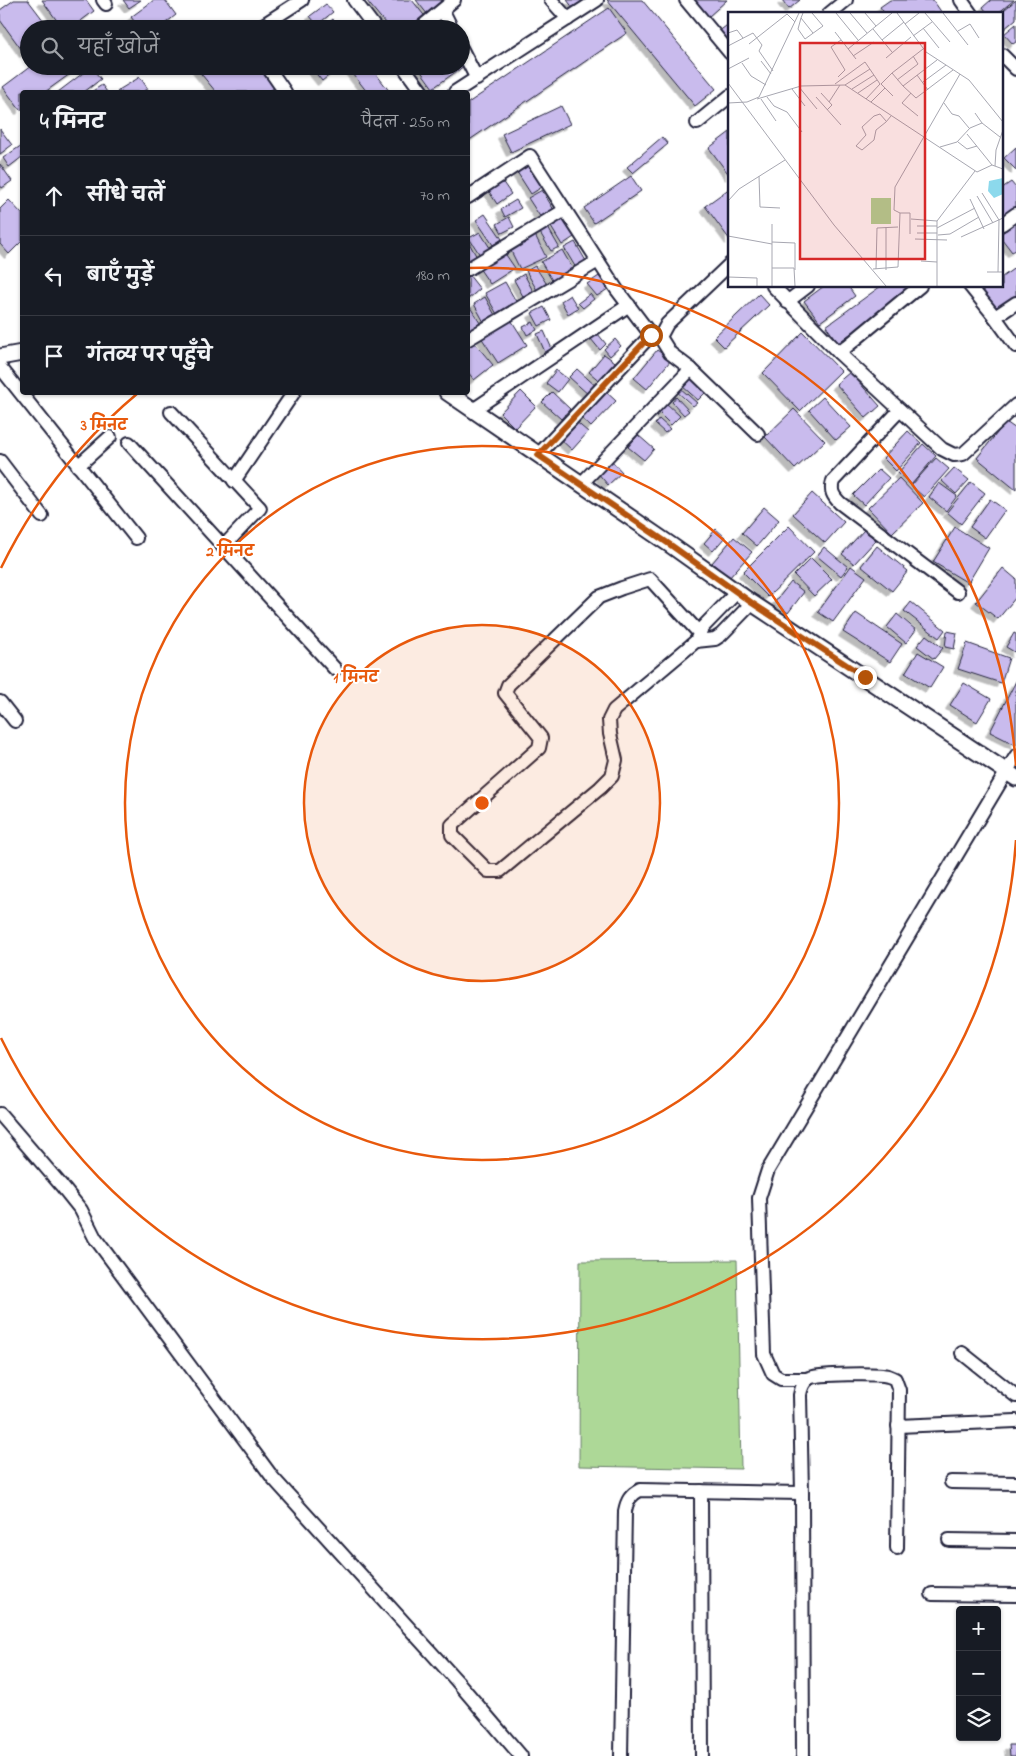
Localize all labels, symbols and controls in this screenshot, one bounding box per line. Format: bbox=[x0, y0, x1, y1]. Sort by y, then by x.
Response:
inset map bbox=[728, 12, 1004, 288]
search box bbox=[20, 20, 470, 75]
icon: search bbox=[38, 34, 66, 62]
text: यहाँ खोजें bbox=[78, 35, 160, 62]
text: 4 मिनट bbox=[40, 108, 105, 138]
text: पैदल · 250 m bbox=[361, 111, 450, 135]
icon: ahead bbox=[40, 182, 68, 210]
text: सीधे चलें bbox=[87, 183, 165, 210]
text: 70 m bbox=[420, 184, 450, 208]
icon: left bbox=[40, 262, 68, 290]
text: बाएँ मुड़ें bbox=[87, 263, 154, 290]
text: 180 m bbox=[416, 264, 450, 288]
route start bbox=[640, 324, 663, 347]
icon: arrive bbox=[40, 342, 68, 370]
text: गंतव्य पर पहुँचे bbox=[87, 343, 212, 370]
text: 3 मिनट bbox=[80, 412, 128, 437]
text: 2 मिनट bbox=[205, 538, 255, 563]
text: 1 मिनट bbox=[334, 664, 380, 689]
route end bbox=[854, 666, 877, 689]
centre of rings bbox=[473, 794, 491, 812]
map controls bbox=[956, 1606, 1001, 1741]
button: + bbox=[956, 1606, 1001, 1651]
button: − bbox=[956, 1651, 1001, 1696]
button: layers bbox=[956, 1696, 1001, 1741]

